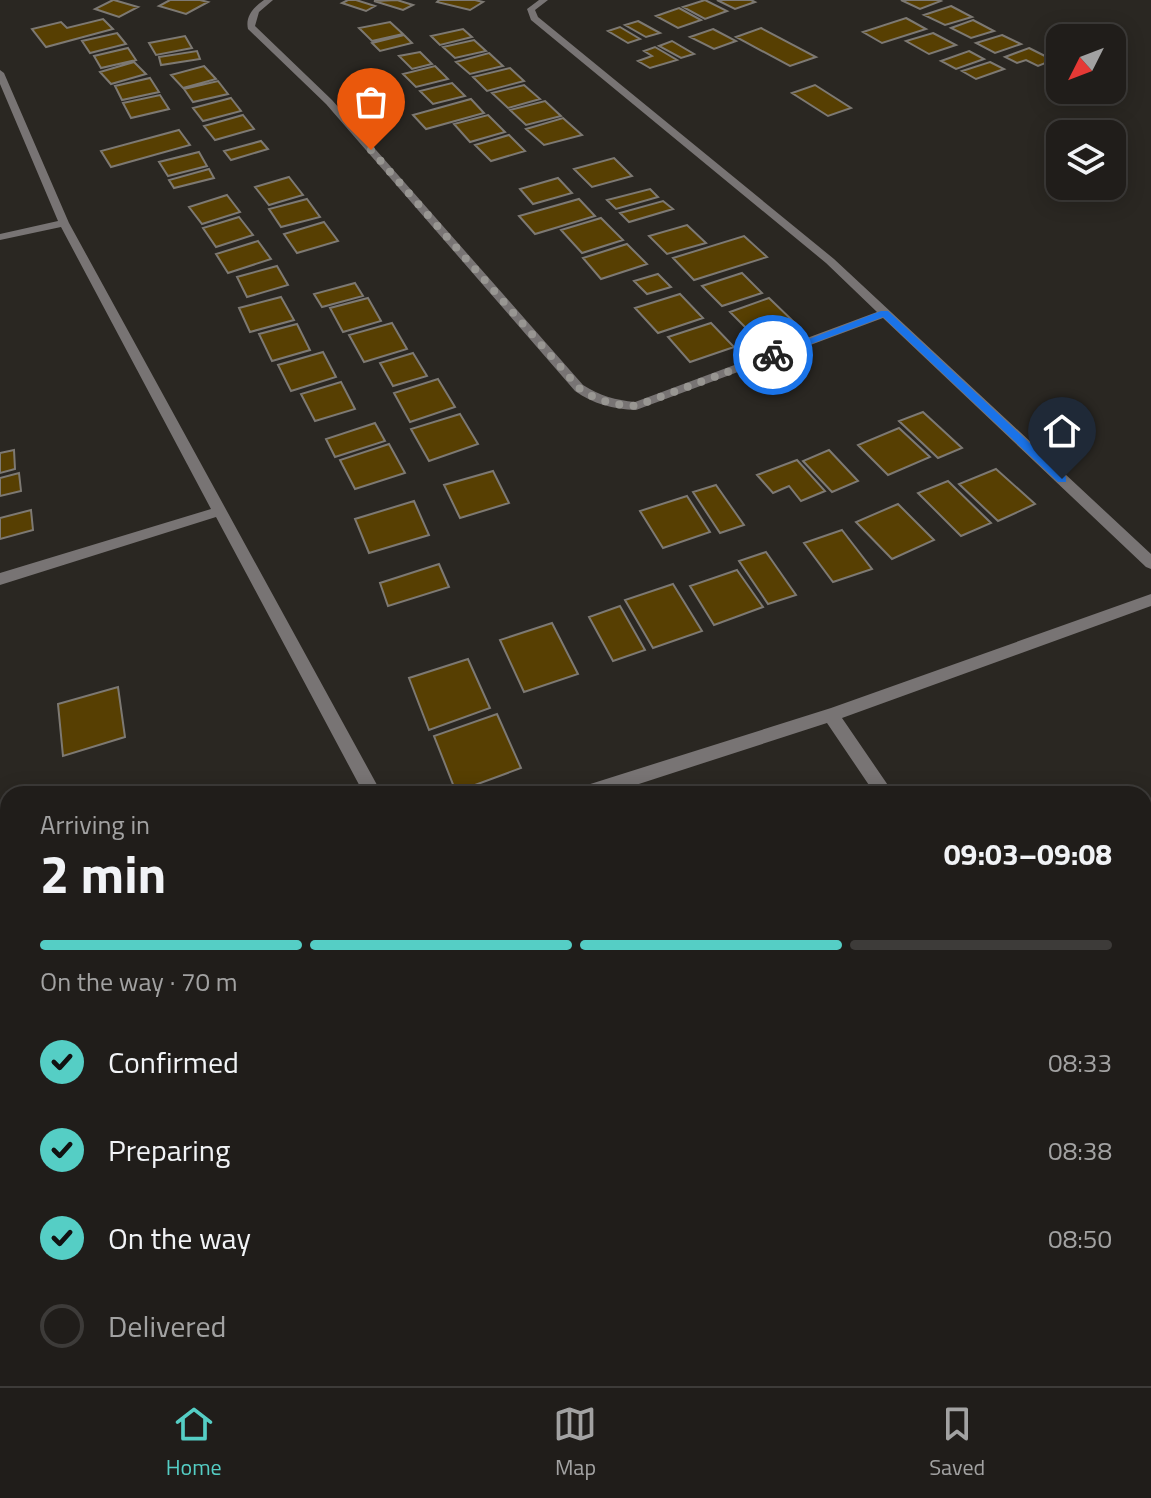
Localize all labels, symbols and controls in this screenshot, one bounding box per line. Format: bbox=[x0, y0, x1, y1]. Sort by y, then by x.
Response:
north arrow bbox=[1046, 24, 1126, 104]
map controls bbox=[1046, 24, 1126, 200]
pin bbox=[337, 68, 405, 150]
icon: bag bbox=[349, 80, 393, 124]
button: layers bbox=[1046, 120, 1126, 200]
courier bbox=[733, 315, 813, 395]
icon: bike bbox=[751, 333, 795, 377]
pin bbox=[1028, 397, 1096, 479]
icon: home bbox=[1040, 409, 1084, 453]
text: Arriving in bbox=[40, 805, 150, 844]
text: 09:03–09:08 bbox=[944, 831, 1112, 877]
text: 2 min bbox=[40, 834, 166, 913]
text: On the way · 70 m bbox=[40, 962, 238, 1001]
text: Confirmed bbox=[108, 1039, 239, 1085]
icon: check bbox=[40, 1040, 84, 1084]
text: 08:33 bbox=[1048, 1043, 1112, 1082]
text: Preparing bbox=[108, 1127, 230, 1173]
icon: check bbox=[40, 1128, 84, 1172]
text: 08:38 bbox=[1048, 1131, 1112, 1170]
text: On the way bbox=[108, 1215, 251, 1261]
icon: check bbox=[40, 1216, 84, 1260]
text: 08:50 bbox=[1048, 1219, 1112, 1258]
text: Delivered bbox=[108, 1303, 226, 1349]
tab: Home bbox=[166, 1402, 222, 1484]
tab: Map bbox=[553, 1402, 597, 1484]
tab: Saved bbox=[929, 1402, 985, 1484]

